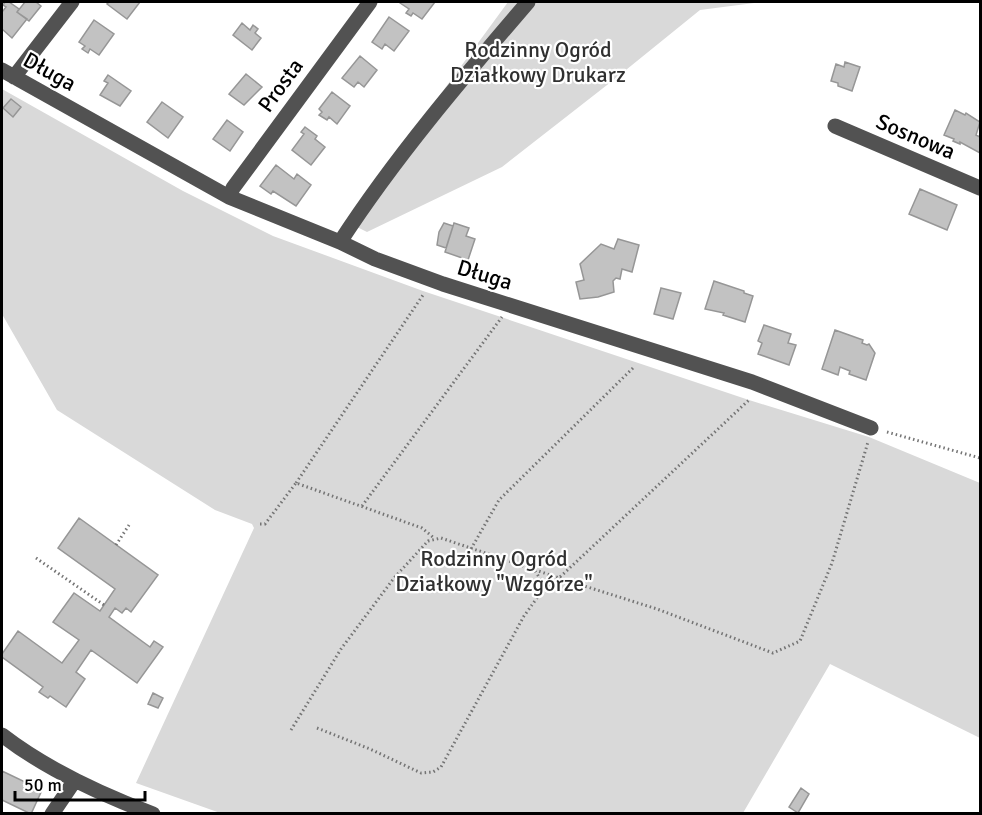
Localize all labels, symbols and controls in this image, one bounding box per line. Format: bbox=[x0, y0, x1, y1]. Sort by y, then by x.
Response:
park label: Rodzinny Ogród Działkowy Drukarz bbox=[450, 36, 626, 88]
street label: Długa bbox=[19, 46, 81, 97]
street label: Prosta bbox=[252, 53, 309, 117]
street label: Sosnowa bbox=[872, 108, 959, 165]
street label: Długa bbox=[454, 253, 516, 296]
park label: Rodzinny Ogród Działkowy "Wzgórze" bbox=[395, 545, 593, 597]
scale bar bbox=[15, 764, 146, 802]
text: 50 m bbox=[24, 774, 62, 796]

